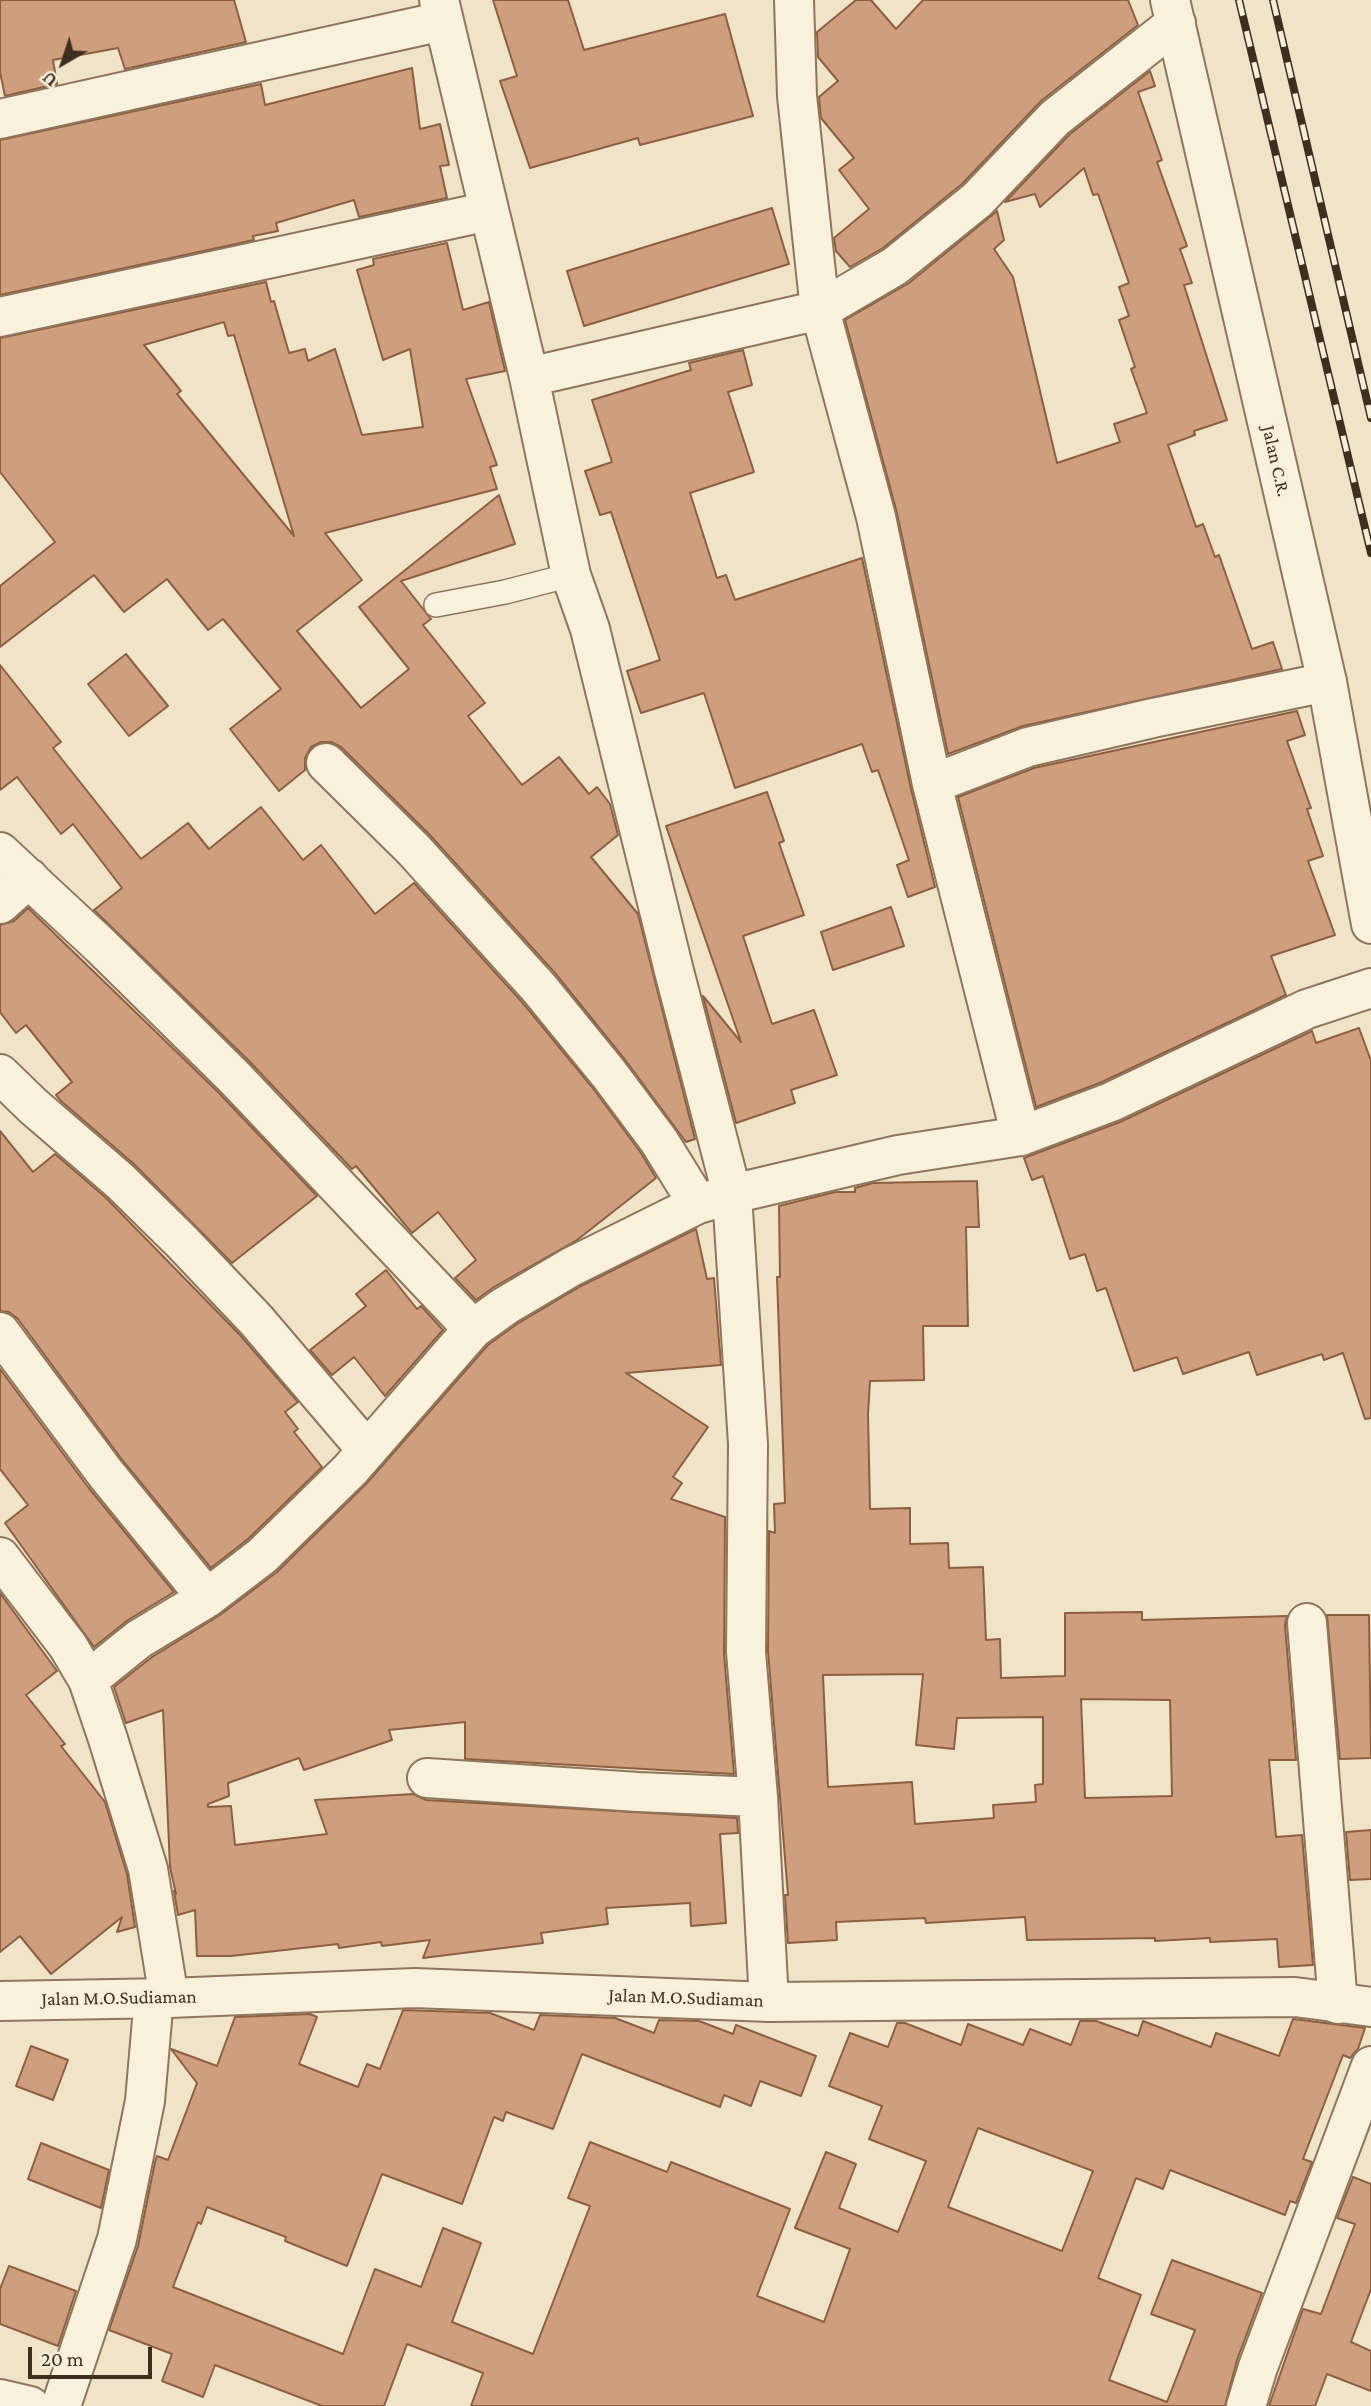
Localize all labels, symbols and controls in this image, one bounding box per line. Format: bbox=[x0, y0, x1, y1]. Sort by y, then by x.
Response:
north arrow bbox=[28, 28, 98, 98]
text: U bbox=[38, 67, 61, 92]
street label: Jalan C.R. bbox=[1257, 423, 1295, 499]
street label: Jalan M.O.Sudiaman bbox=[608, 1984, 764, 2012]
street label: Jalan M.O.Sudiaman bbox=[41, 1985, 197, 2011]
scale bar bbox=[32, 2332, 156, 2376]
text: 20 m bbox=[41, 2347, 84, 2371]

